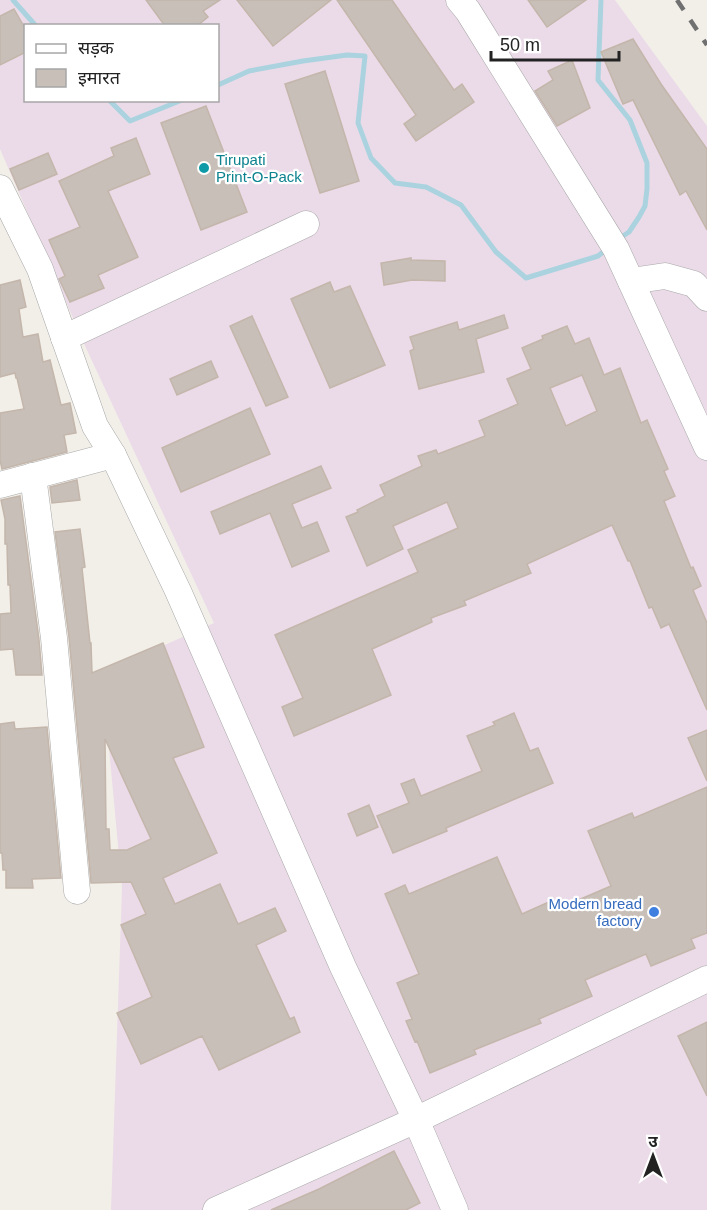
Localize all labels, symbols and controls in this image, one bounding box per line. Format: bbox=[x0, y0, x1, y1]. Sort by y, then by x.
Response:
legend bbox=[24, 24, 219, 102]
scale bar bbox=[491, 24, 618, 62]
text: 50 m bbox=[500, 35, 540, 55]
text: सड़क bbox=[78, 38, 115, 58]
text: इमारत bbox=[78, 68, 121, 88]
place label: Tirupati Print-O-Pack bbox=[216, 151, 302, 185]
marker: Tirupati Print-O-Pack bbox=[197, 161, 211, 175]
place label: Modern bread factory bbox=[549, 895, 642, 929]
marker: Modern bread factory bbox=[647, 905, 661, 919]
north arrow bbox=[623, 1126, 683, 1186]
text: उ bbox=[648, 1133, 658, 1150]

